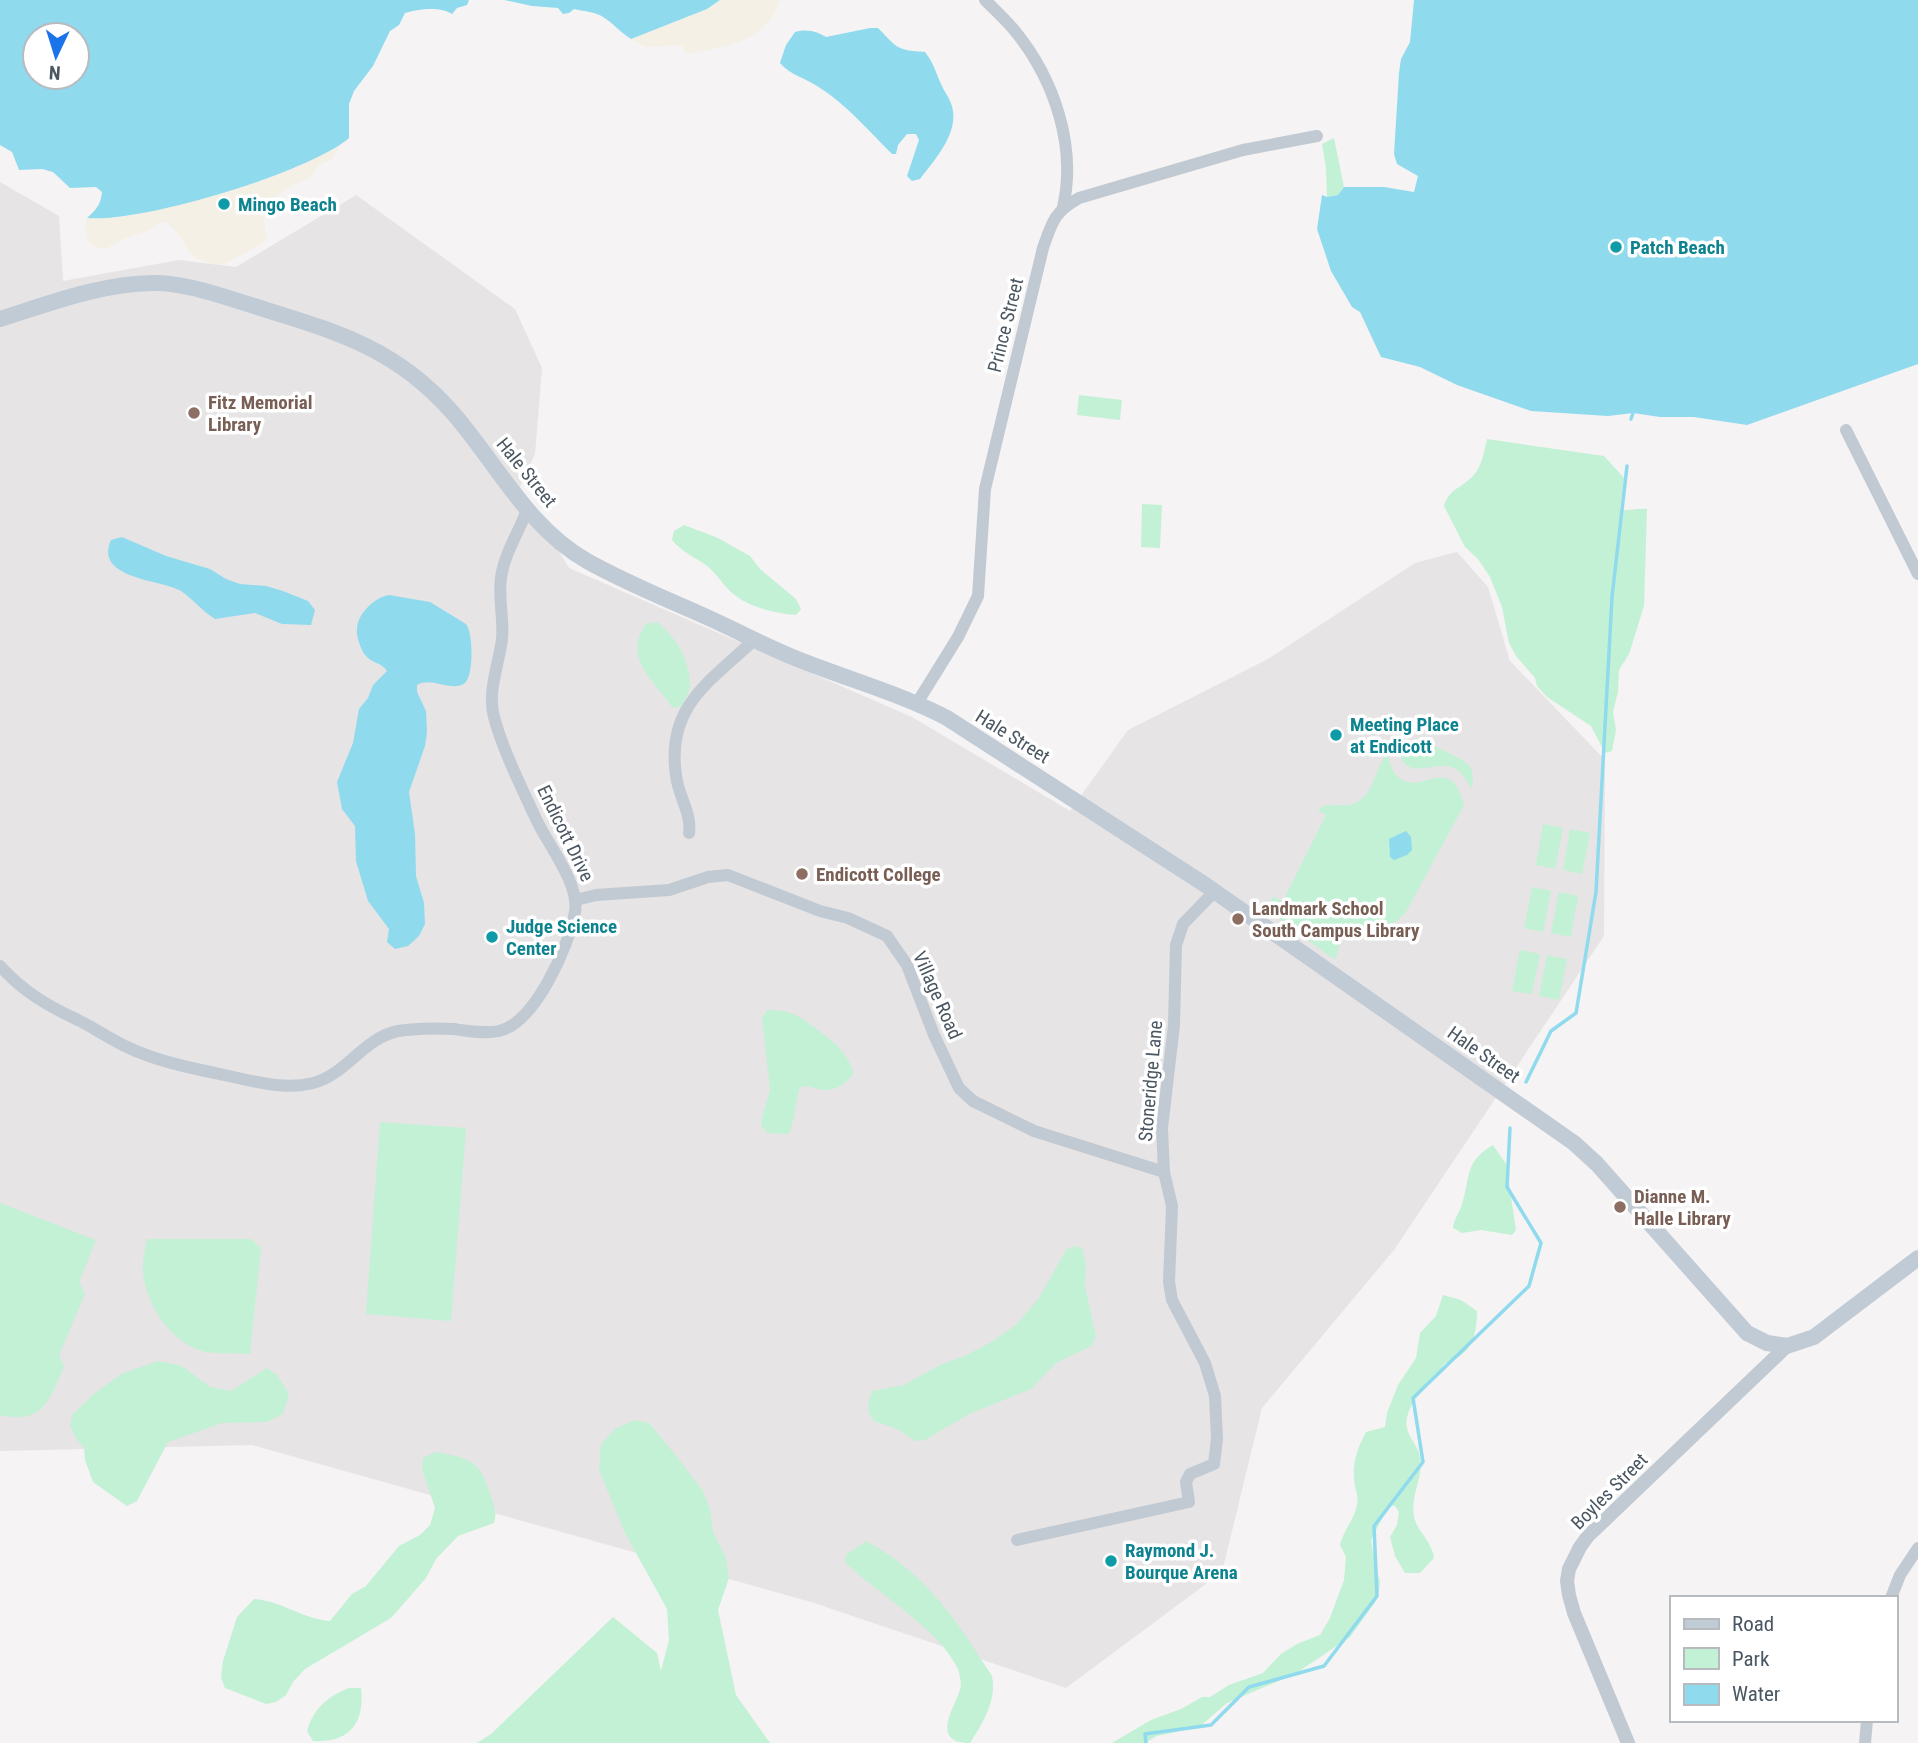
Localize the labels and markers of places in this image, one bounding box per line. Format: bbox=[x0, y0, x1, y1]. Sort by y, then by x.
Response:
place label: Mingo Beach bbox=[238, 193, 337, 216]
marker: Mingo Beach bbox=[216, 196, 232, 212]
place label: Patch Beach bbox=[1630, 236, 1725, 259]
marker: Patch Beach bbox=[1608, 239, 1624, 255]
place label: Fitz Memorial Library bbox=[208, 391, 313, 436]
marker: Fitz Memorial Library bbox=[186, 405, 202, 421]
place label: Meeting Place at Endicott bbox=[1350, 713, 1459, 758]
marker: Meeting Place at Endicott bbox=[1328, 727, 1344, 743]
place label: Endicott College bbox=[816, 863, 941, 886]
marker: Endicott College bbox=[794, 866, 810, 882]
place label: Landmark School South Campus Library bbox=[1252, 897, 1420, 942]
marker: Landmark School South Campus Library bbox=[1230, 911, 1246, 927]
place label: Judge Science Center bbox=[506, 915, 617, 960]
marker: Judge Science Center bbox=[484, 929, 500, 945]
place label: Dianne M. Halle Library bbox=[1634, 1185, 1731, 1230]
marker: Dianne M. Halle Library bbox=[1612, 1199, 1628, 1215]
place label: Raymond J. Bourque Arena bbox=[1125, 1539, 1238, 1584]
marker: Raymond J. Bourque Arena bbox=[1103, 1553, 1119, 1569]

